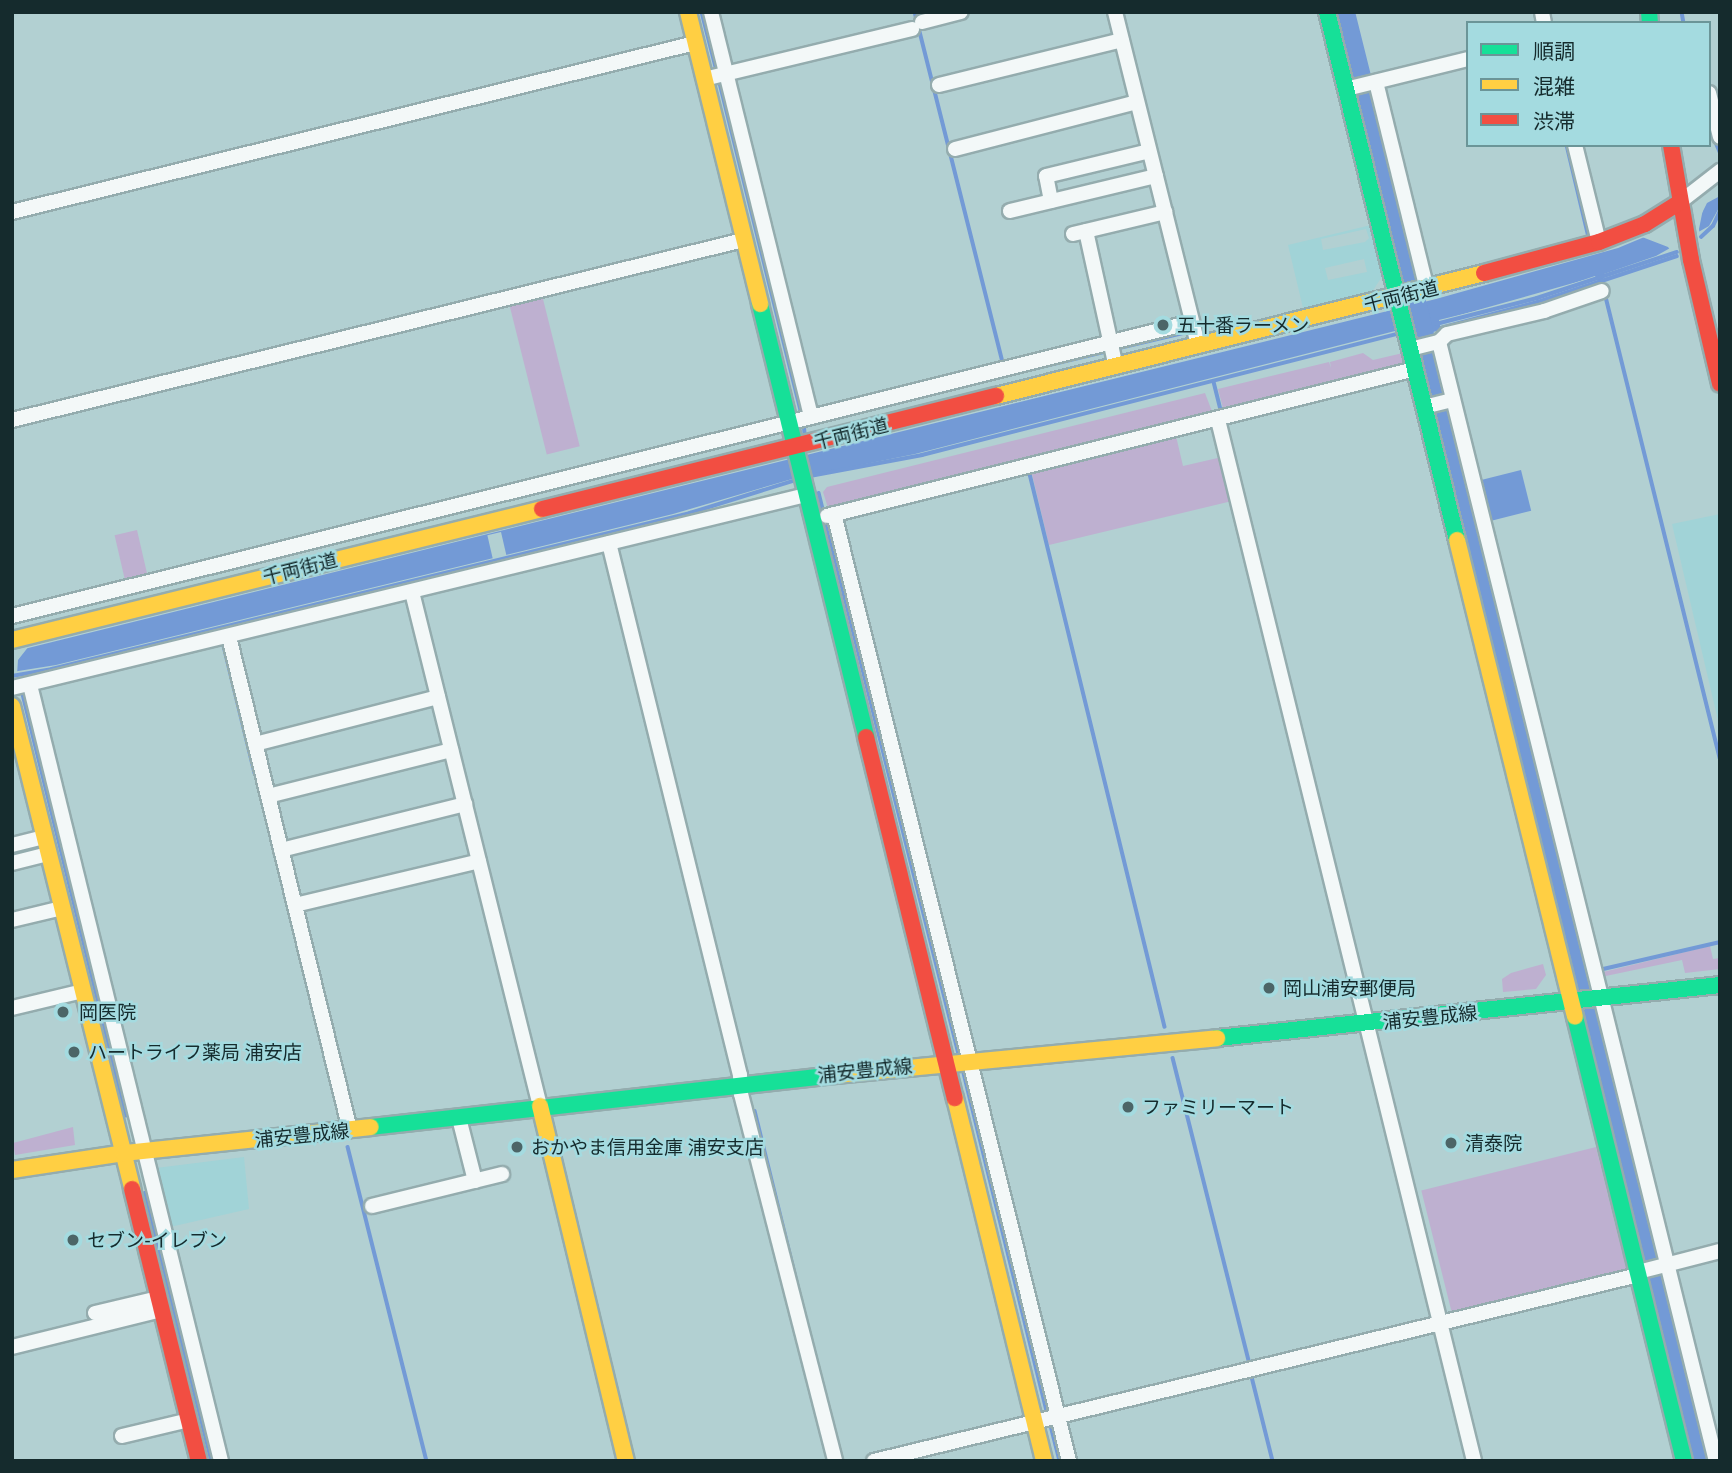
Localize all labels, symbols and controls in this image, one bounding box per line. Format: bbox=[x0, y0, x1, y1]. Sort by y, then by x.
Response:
legend bbox=[1466, 21, 1711, 147]
text: 順調 bbox=[1533, 38, 1575, 63]
text: 混雑 bbox=[1533, 73, 1575, 98]
text: 渋滞 bbox=[1533, 108, 1575, 133]
street label: 千両街道 bbox=[1361, 276, 1441, 316]
place label: 五十番ラーメン bbox=[1177, 314, 1310, 336]
marker: 五十番ラーメン bbox=[1155, 317, 1171, 333]
street label: 千両街道 bbox=[811, 413, 891, 453]
street label: 千両街道 bbox=[260, 548, 340, 588]
place label: 岡山浦安郵便局 bbox=[1283, 977, 1416, 999]
marker: 岡山浦安郵便局 bbox=[1261, 980, 1277, 996]
place label: 岡医院 bbox=[79, 1001, 136, 1023]
street label: 浦安豊成線 bbox=[1382, 1001, 1478, 1033]
marker: 岡医院 bbox=[53, 1002, 73, 1022]
place label: ハートライフ薬局 浦安店 bbox=[88, 1041, 302, 1063]
marker: ハートライフ薬局 浦安店 bbox=[66, 1044, 82, 1060]
street label: 浦安豊成線 bbox=[817, 1054, 913, 1086]
place label: ファミリーマート bbox=[1142, 1096, 1294, 1118]
marker: ファミリーマート bbox=[1120, 1099, 1136, 1115]
street label: 浦安豊成線 bbox=[254, 1119, 350, 1151]
place label: 清泰院 bbox=[1465, 1132, 1522, 1154]
marker: 清泰院 bbox=[1443, 1135, 1459, 1151]
place label: おかやま信用金庫 浦安支店 bbox=[531, 1136, 764, 1158]
marker: おかやま信用金庫 浦安支店 bbox=[509, 1139, 525, 1155]
place label: セブン-イレブン bbox=[87, 1229, 227, 1251]
marker: セブン-イレブン bbox=[65, 1232, 81, 1248]

